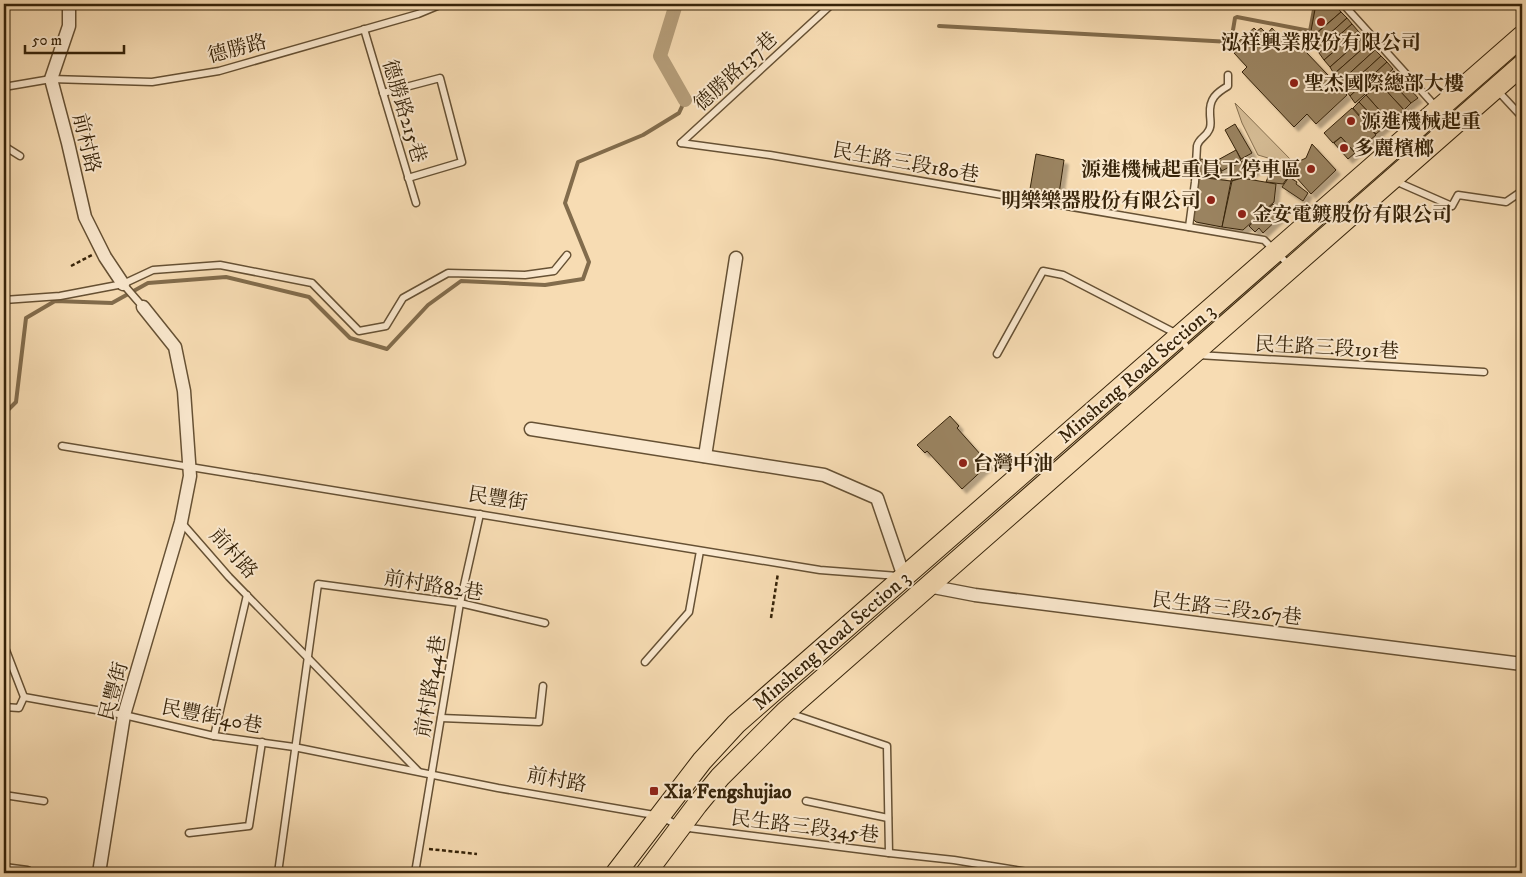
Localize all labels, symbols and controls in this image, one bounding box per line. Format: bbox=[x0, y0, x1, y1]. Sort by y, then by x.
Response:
marker: 泓祥興業股份有限公司 bbox=[1315, 16, 1327, 28]
scale bar bbox=[25, 22, 124, 54]
street label: 德勝路137巷 bbox=[689, 27, 783, 117]
street label: 德勝路 bbox=[205, 30, 270, 69]
text: 50 m bbox=[32, 31, 62, 50]
place label: 泓祥興業股份有限公司 bbox=[1221, 31, 1421, 56]
street label: 德勝路215巷 bbox=[376, 57, 431, 166]
place label: 聖杰國際總部大樓 bbox=[1304, 72, 1464, 97]
marker: 聖杰國際總部大樓 bbox=[1288, 77, 1300, 89]
place label: 源進機械起重 bbox=[1361, 110, 1481, 135]
street label: 前村路 bbox=[66, 111, 105, 175]
marker: 源進機械起重 bbox=[1345, 115, 1357, 127]
place label: 多麗檳榔 bbox=[1354, 137, 1434, 162]
street label: 民生路三段180巷 bbox=[831, 138, 981, 189]
marker: 多麗檳榔 bbox=[1338, 142, 1350, 154]
place label: 源進機械起重員工停車區 bbox=[1081, 158, 1301, 183]
marker: 源進機械起重員工停車區 bbox=[1305, 163, 1317, 175]
place label: 明樂樂器股份有限公司 bbox=[1001, 189, 1201, 214]
marker: 明樂樂器股份有限公司 bbox=[1205, 194, 1217, 206]
place label: 金安電鍍股份有限公司 bbox=[1252, 203, 1452, 228]
marker: 金安電鍍股份有限公司 bbox=[1236, 208, 1248, 220]
street label: Minsheng Road Section 3 bbox=[1053, 299, 1221, 449]
street label: 民生路三段191巷 bbox=[1254, 332, 1400, 365]
place label: 台灣中油 bbox=[973, 452, 1053, 477]
marker: 台灣中油 bbox=[957, 457, 969, 469]
street label: 民豐街 bbox=[466, 482, 529, 517]
street label: 前村路 bbox=[204, 523, 262, 585]
street label: 前村路82巷 bbox=[383, 566, 485, 607]
street label: Minsheng Road Section 3 bbox=[748, 566, 916, 716]
street label: 民生路三段267巷 bbox=[1150, 588, 1303, 631]
street label: 前村路44巷 bbox=[411, 633, 452, 739]
street label: 民豐街 bbox=[95, 659, 134, 724]
street label: 民豐街40巷 bbox=[159, 695, 264, 740]
street label: 前村路 bbox=[525, 763, 588, 798]
place label: Xia Fengshujiao bbox=[664, 780, 792, 805]
marker: Xia Fengshujiao bbox=[648, 785, 660, 797]
street label: 民生路三段345巷 bbox=[729, 806, 880, 849]

